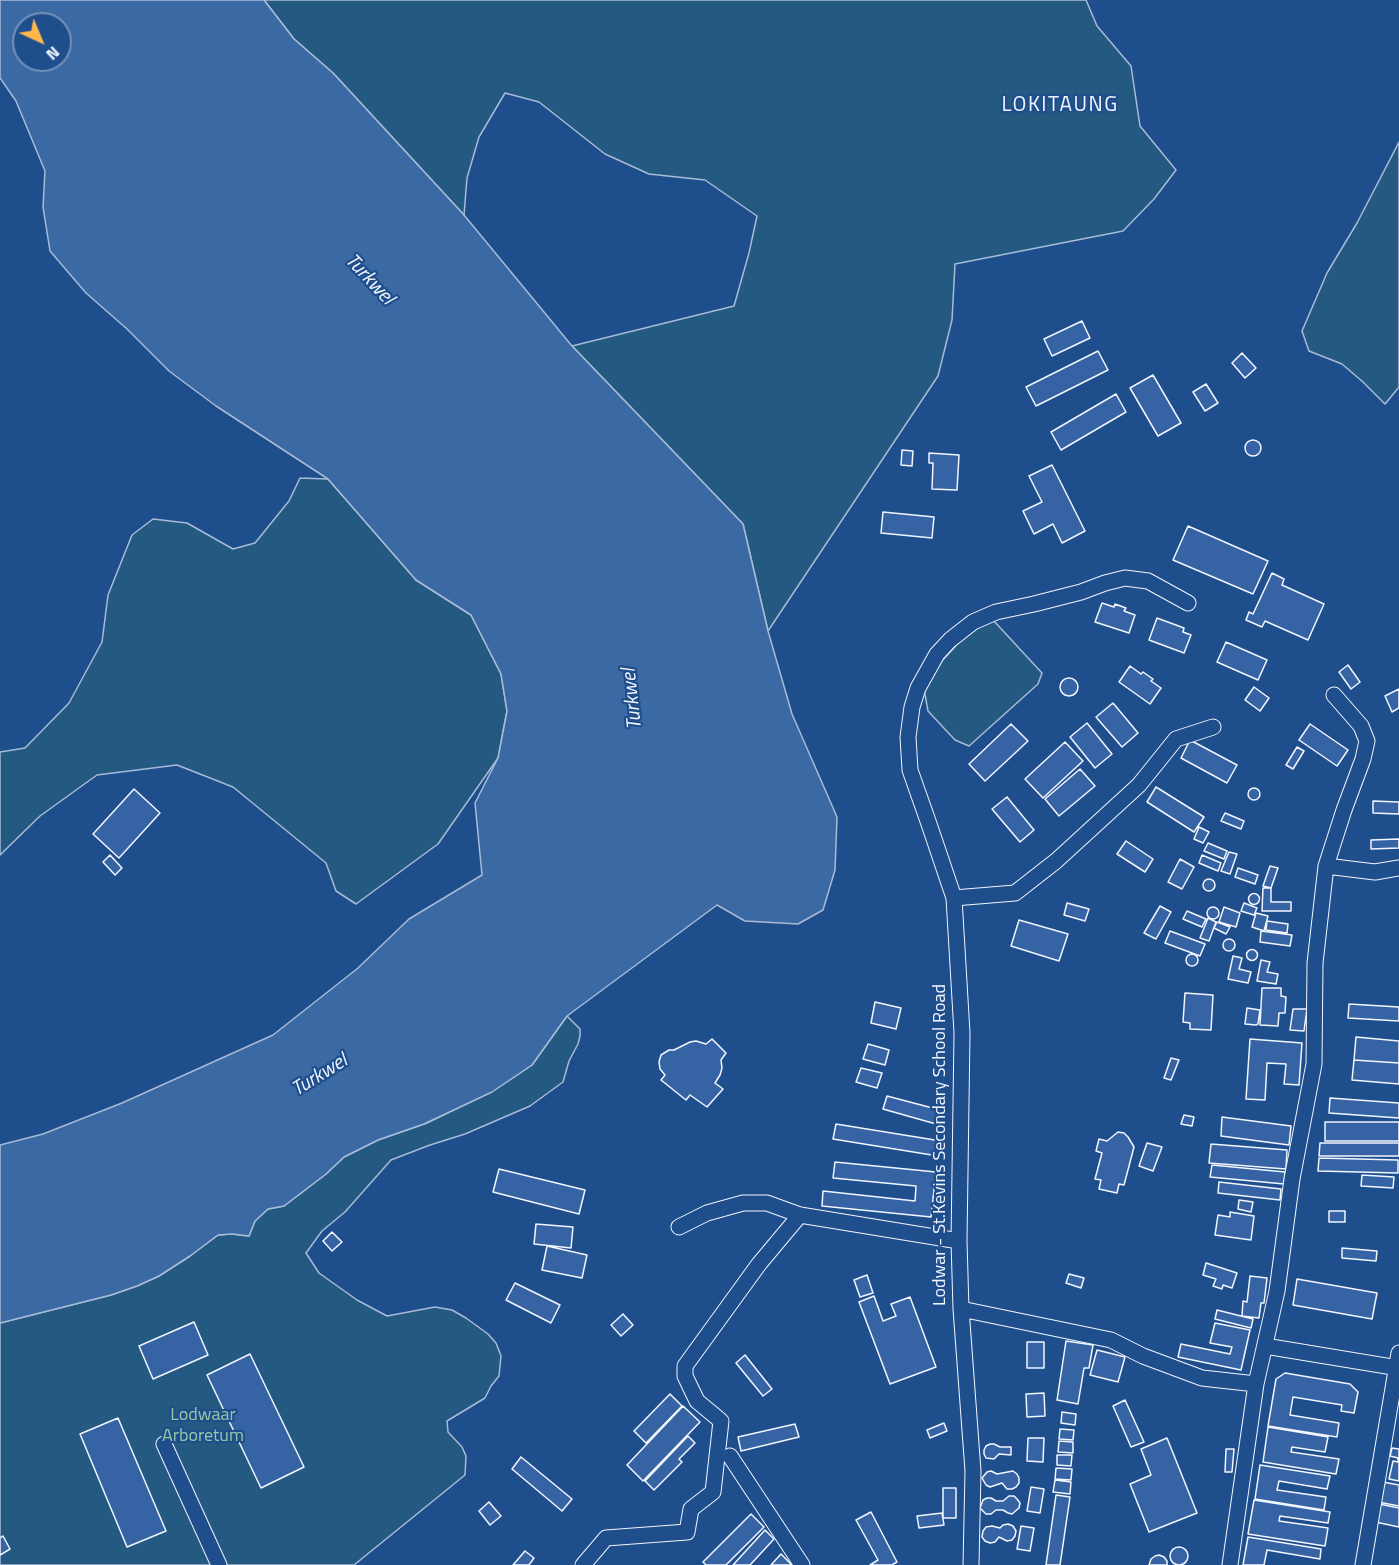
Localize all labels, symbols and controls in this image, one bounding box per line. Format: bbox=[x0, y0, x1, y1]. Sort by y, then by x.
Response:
north arrow bbox=[12, 12, 72, 72]
text: N bbox=[41, 41, 65, 66]
district label: LOKITAUNG bbox=[1001, 93, 1119, 119]
water label: Turkwel bbox=[339, 249, 399, 311]
water label: Turkwel bbox=[618, 667, 648, 731]
street label: Lodwar - St.Kevins Secondary School Road bbox=[930, 984, 952, 1306]
water label: Turkwel bbox=[288, 1050, 352, 1102]
park label: Lodwaar Arboretum bbox=[162, 1405, 244, 1448]

